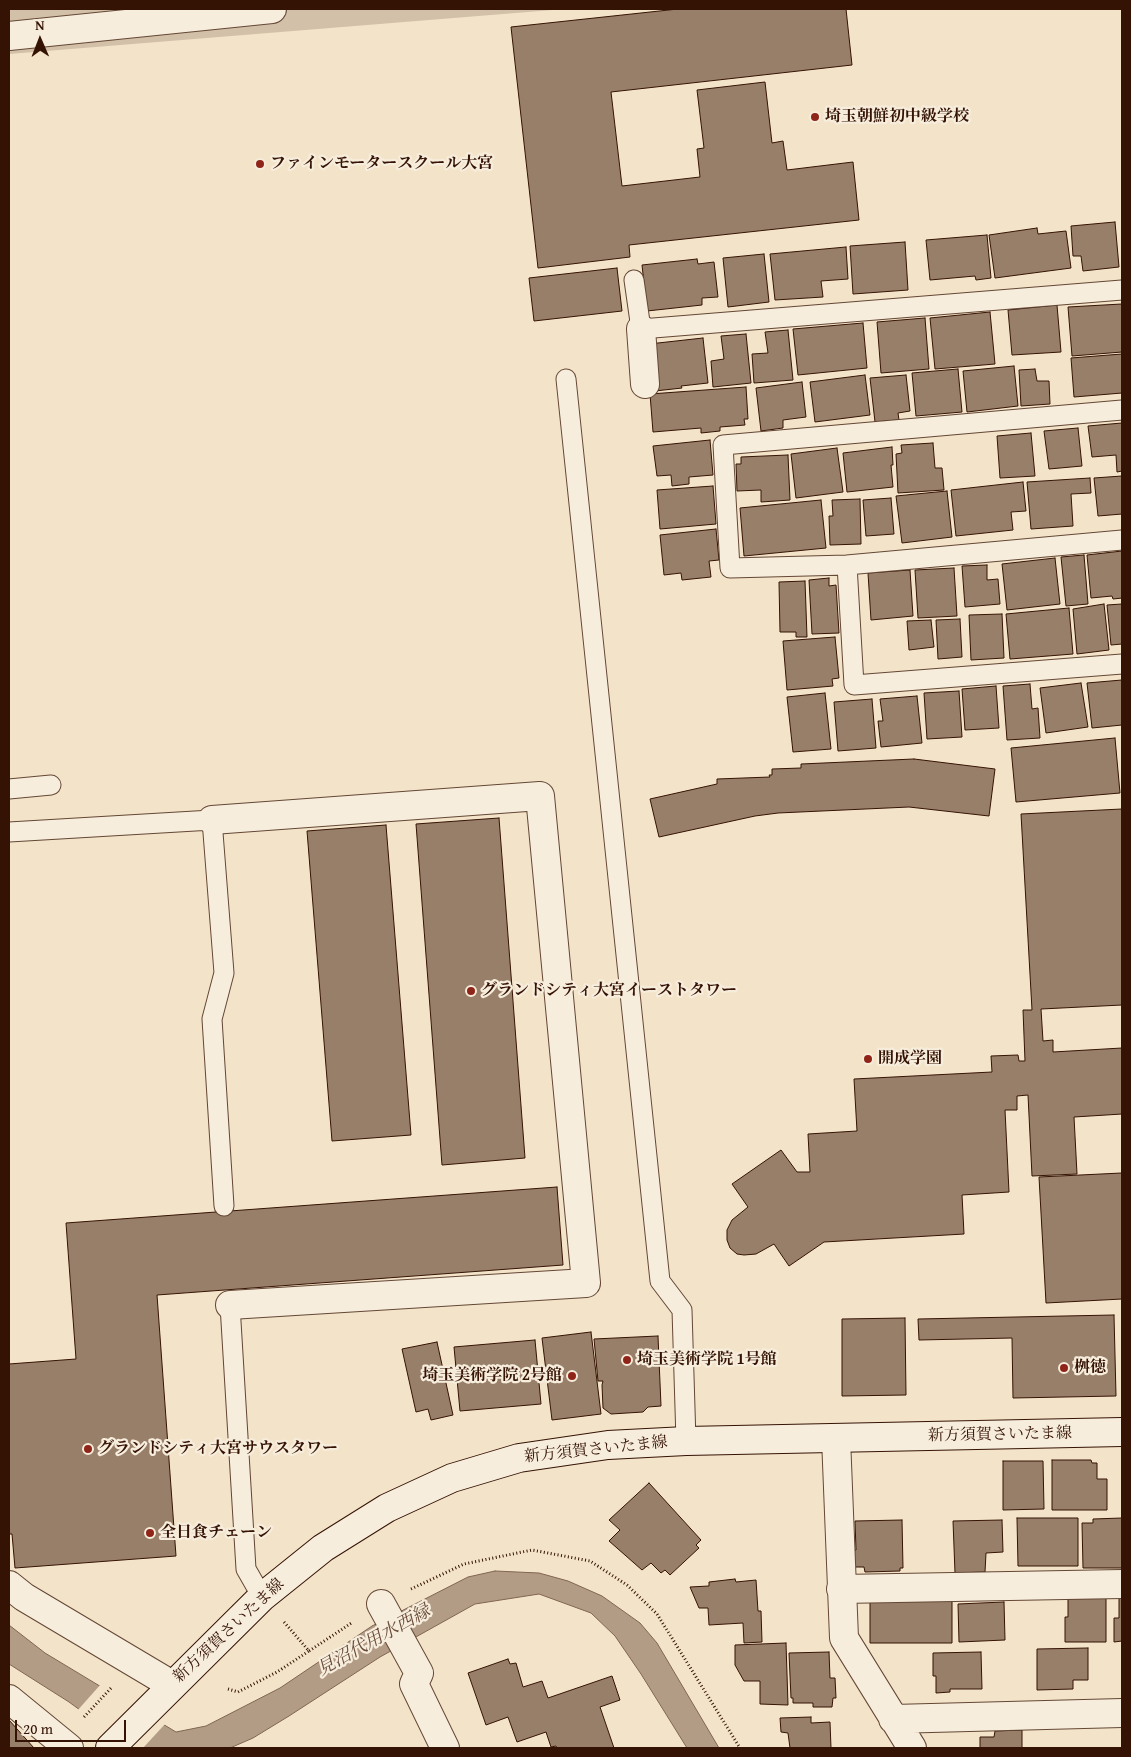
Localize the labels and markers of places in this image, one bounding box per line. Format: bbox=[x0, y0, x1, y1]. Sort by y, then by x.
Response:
place label: 埼玉朝鮮初中級学校 bbox=[825, 107, 969, 127]
marker: 埼玉朝鮮初中級学校 bbox=[809, 111, 821, 123]
place label: ファインモータースクール大宮 bbox=[270, 154, 493, 174]
marker: ファインモータースクール大宮 bbox=[254, 158, 266, 170]
place label: グランドシティ大宮イーストタワー bbox=[481, 981, 737, 1001]
marker: グランドシティ大宮イーストタワー bbox=[465, 985, 477, 997]
place label: 開成学園 bbox=[878, 1049, 942, 1069]
marker: 開成学園 bbox=[862, 1053, 874, 1065]
place label: 埼玉美術学院 1号館 bbox=[637, 1350, 777, 1370]
marker: 埼玉美術学院 1号館 bbox=[621, 1354, 633, 1366]
place label: 桝徳 bbox=[1074, 1358, 1106, 1378]
marker: 桝徳 bbox=[1058, 1362, 1070, 1374]
place label: 埼玉美術学院 2号館 bbox=[422, 1366, 562, 1386]
marker: 埼玉美術学院 2号館 bbox=[566, 1370, 578, 1382]
place label: グランドシティ大宮サウスタワー bbox=[98, 1439, 338, 1459]
marker: グランドシティ大宮サウスタワー bbox=[82, 1443, 94, 1455]
place label: 全日食チェーン bbox=[160, 1523, 272, 1543]
marker: 全日食チェーン bbox=[144, 1527, 156, 1539]

